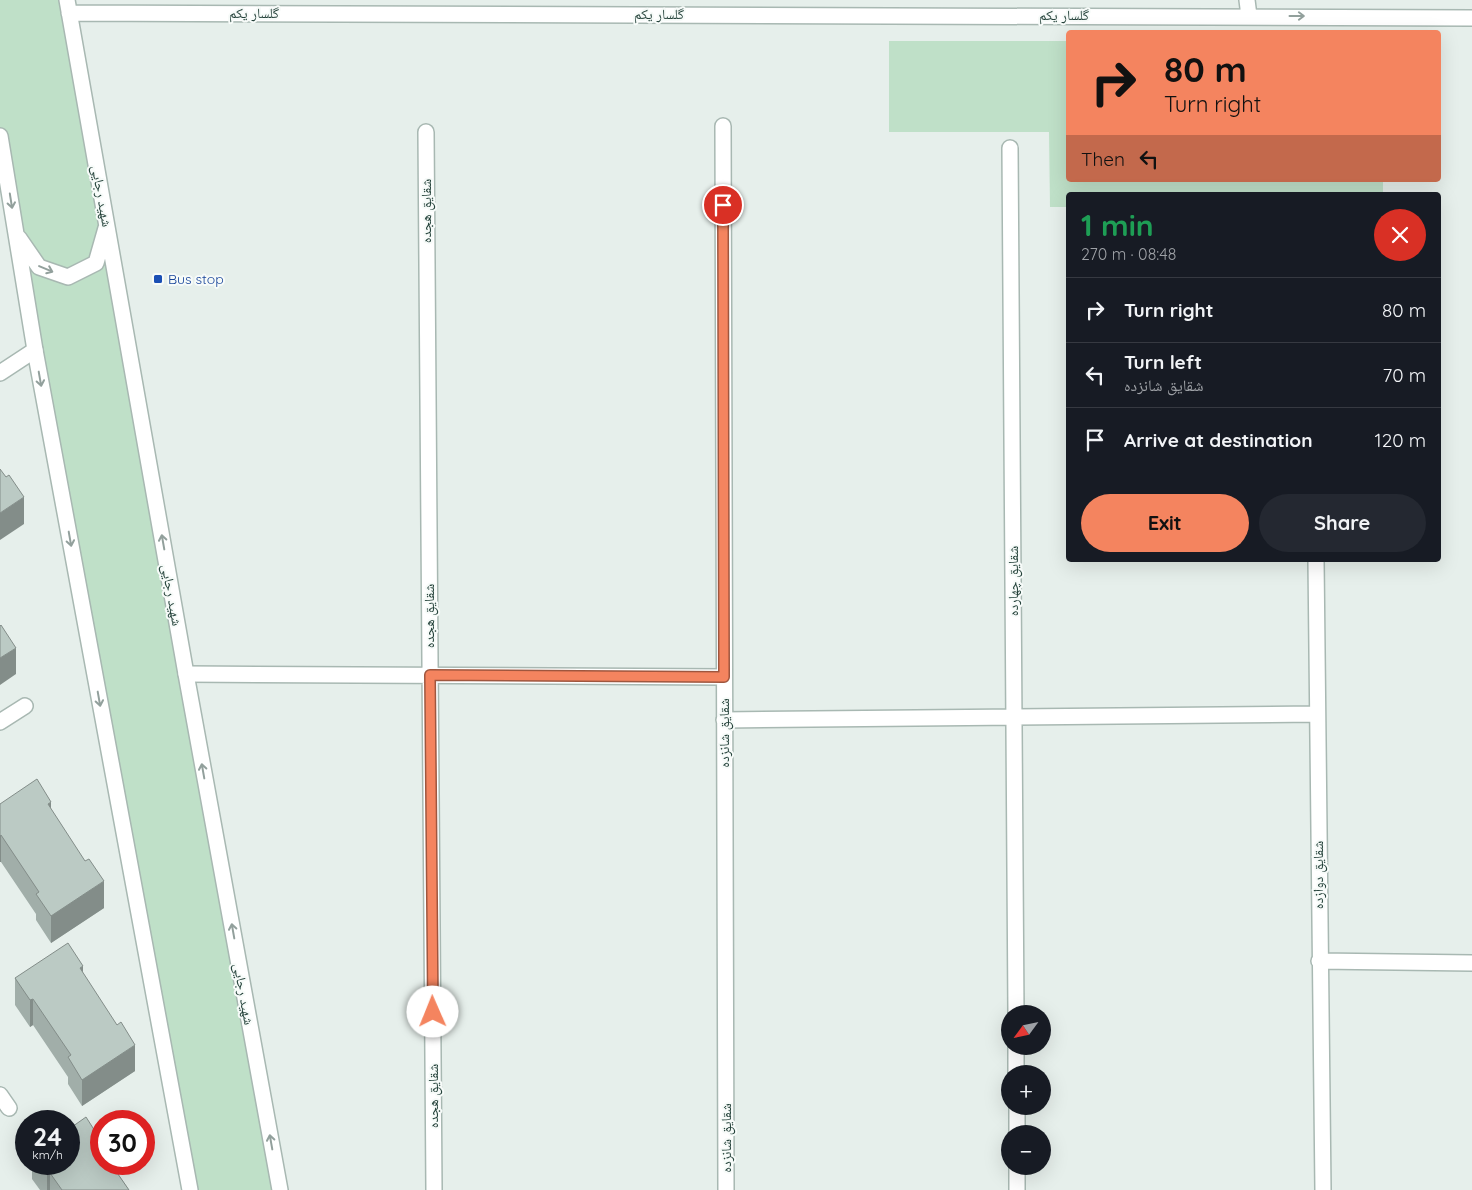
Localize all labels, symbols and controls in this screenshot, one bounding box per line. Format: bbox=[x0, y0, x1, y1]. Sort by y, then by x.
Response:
street label: گلسار یکم bbox=[229, 4, 279, 23]
street label: گلسار یکم bbox=[634, 5, 684, 24]
street label: گلسار یکم bbox=[1039, 6, 1089, 25]
one-way arrow bbox=[1289, 11, 1305, 21]
text: 80 m bbox=[1164, 47, 1247, 91]
icon: right bbox=[1081, 50, 1146, 115]
text: Turn right bbox=[1164, 90, 1261, 118]
icon: left bbox=[1135, 145, 1163, 173]
text: Then bbox=[1081, 147, 1125, 171]
street label: شهید رجایی bbox=[88, 164, 116, 228]
street label: شقایق هجده bbox=[417, 179, 436, 243]
pin bbox=[702, 184, 744, 226]
icon: arrive bbox=[709, 191, 737, 219]
one-way arrow bbox=[6, 193, 16, 209]
text: 1 min bbox=[1081, 206, 1154, 244]
button: close bbox=[1374, 209, 1426, 261]
text: 270 m · 08:48 bbox=[1081, 244, 1176, 264]
one-way arrow bbox=[38, 264, 53, 274]
place label: Bus stop bbox=[168, 270, 224, 288]
marker: Bus stop bbox=[152, 273, 164, 285]
icon: right bbox=[1081, 296, 1109, 324]
text: Turn right bbox=[1124, 298, 1213, 322]
text: 80 m bbox=[1382, 298, 1426, 322]
text: Turn left bbox=[1124, 350, 1202, 374]
icon: left bbox=[1081, 361, 1109, 389]
text: 70 m bbox=[1382, 363, 1426, 387]
one-way arrow bbox=[36, 371, 46, 387]
text: شقایق شانزده bbox=[1124, 375, 1204, 395]
icon: arrive bbox=[1081, 426, 1109, 454]
text: Arrive at destination bbox=[1124, 428, 1313, 452]
text: 120 m bbox=[1375, 428, 1426, 452]
button: Exit bbox=[1081, 494, 1249, 552]
button: Share bbox=[1259, 494, 1426, 552]
one-way arrow bbox=[65, 530, 75, 546]
one-way arrow bbox=[157, 534, 167, 550]
street label: شقایق چهارده bbox=[1004, 546, 1023, 616]
street label: شهید رجایی bbox=[158, 563, 186, 627]
street label: شقایق هجده bbox=[420, 584, 439, 648]
one-way arrow bbox=[95, 690, 105, 706]
street label: شقایق شانزده bbox=[715, 698, 734, 768]
one-way arrow bbox=[198, 763, 208, 779]
street label: شقایق دوازده bbox=[1309, 841, 1328, 909]
one-way arrow bbox=[227, 923, 237, 939]
street label: شهید رجایی bbox=[230, 962, 258, 1026]
position arrow bbox=[406, 985, 458, 1037]
north arrow bbox=[1001, 1005, 1051, 1055]
map controls bbox=[1001, 1005, 1051, 1175]
street label: شقایق هجده bbox=[424, 1064, 443, 1128]
button: + bbox=[1001, 1065, 1051, 1115]
street label: شقایق شانزده bbox=[717, 1103, 736, 1173]
speed limit sign: 30 bbox=[90, 1110, 155, 1175]
text: 24 bbox=[33, 1121, 62, 1152]
button: − bbox=[1001, 1125, 1051, 1175]
one-way arrow bbox=[266, 1134, 276, 1150]
text: km/h bbox=[32, 1147, 63, 1162]

